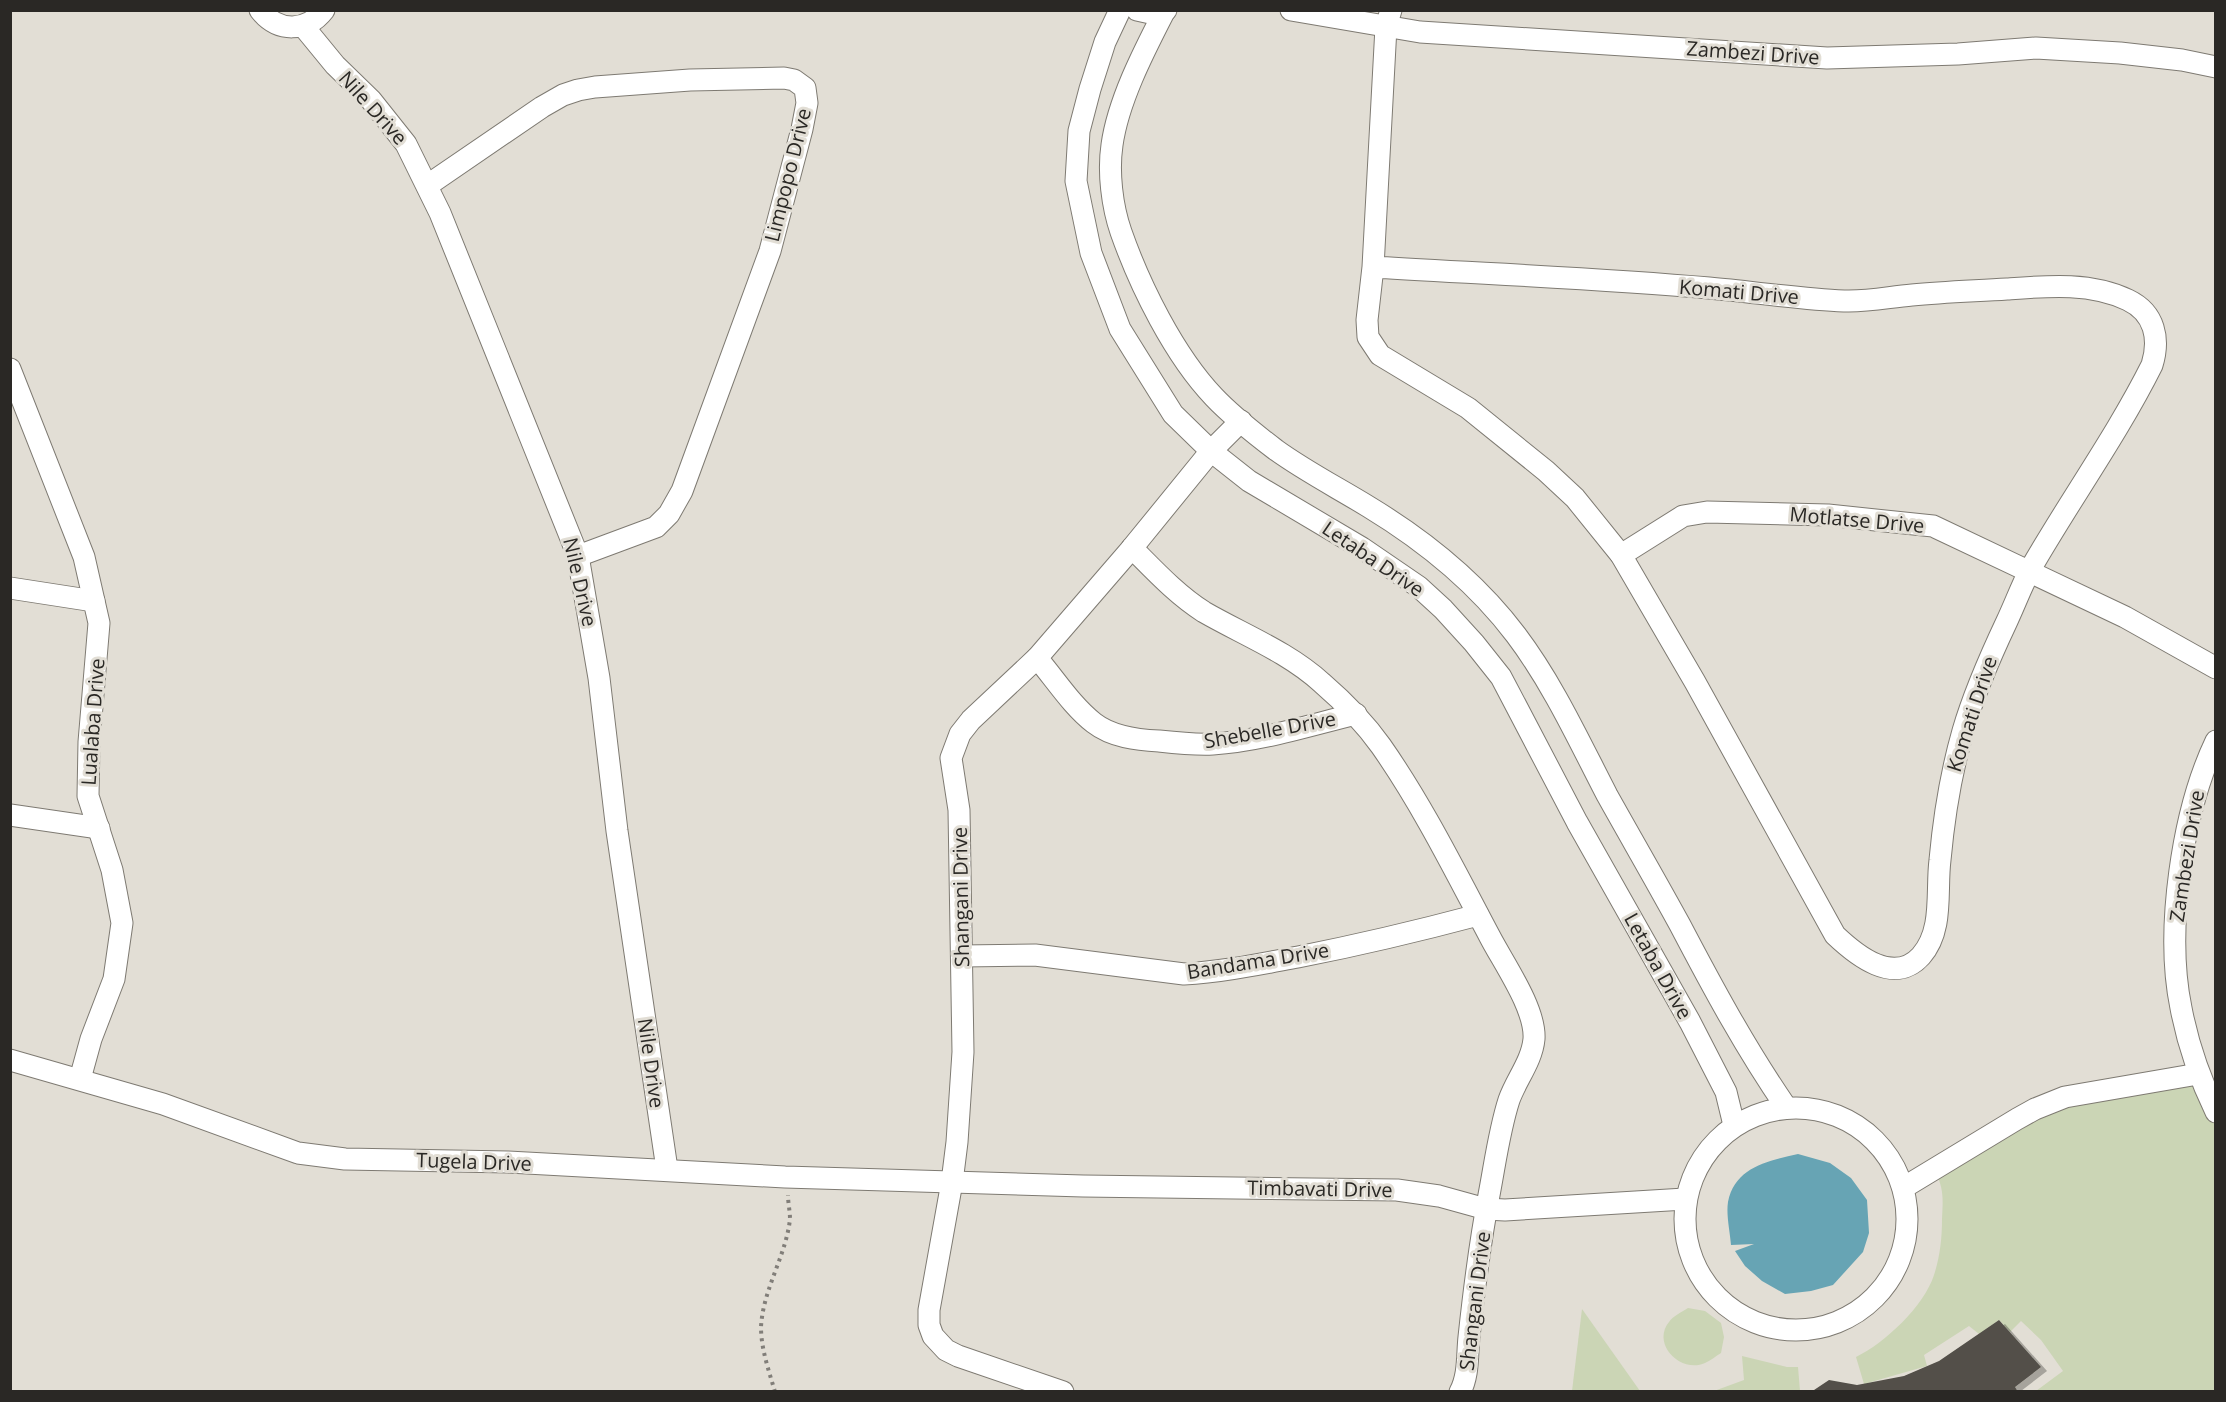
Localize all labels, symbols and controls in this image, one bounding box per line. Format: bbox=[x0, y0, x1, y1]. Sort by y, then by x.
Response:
street label: Zambezi Drive bbox=[1686, 34, 1820, 71]
street label: Nile Drive bbox=[333, 65, 414, 150]
street label: Limpopo Drive bbox=[758, 105, 817, 244]
street label: Komati Drive bbox=[1678, 273, 1800, 310]
street label: Motlatse Drive bbox=[1788, 500, 1926, 539]
street label: Letaba Drive bbox=[1317, 515, 1430, 603]
street label: Nile Drive bbox=[557, 535, 604, 629]
street label: Komati Drive bbox=[1940, 652, 2003, 775]
street label: Lualaba Drive bbox=[75, 657, 110, 786]
street label: Shebelle Drive bbox=[1202, 705, 1338, 754]
street label: Zambezi Drive bbox=[2163, 788, 2210, 924]
street label: Shangani Drive bbox=[946, 827, 975, 967]
street label: Letaba Drive bbox=[1618, 908, 1699, 1024]
street label: Bandama Drive bbox=[1185, 936, 1331, 985]
street label: Nile Drive bbox=[632, 1016, 671, 1110]
street label: Tugela Drive bbox=[416, 1146, 532, 1177]
street label: Timbavati Drive bbox=[1247, 1174, 1393, 1203]
street label: Shangani Drive bbox=[1453, 1230, 1496, 1372]

